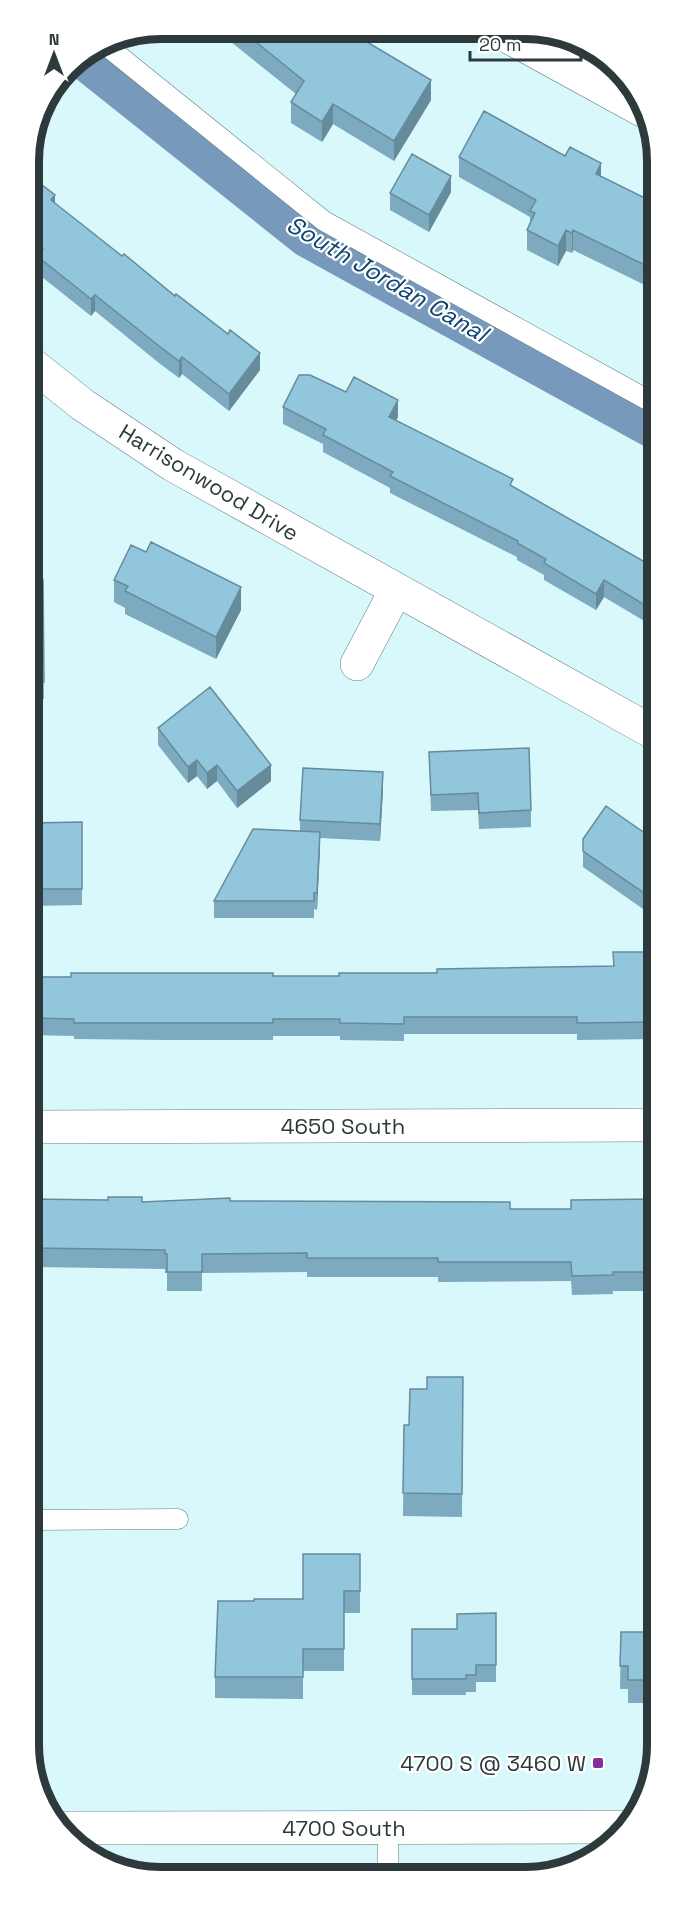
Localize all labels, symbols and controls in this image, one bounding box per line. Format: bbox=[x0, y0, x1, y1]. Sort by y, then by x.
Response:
north arrow bbox=[24, 24, 84, 84]
scale bar bbox=[470, 24, 581, 62]
text: N bbox=[49, 29, 59, 50]
text: 20 m bbox=[479, 33, 522, 56]
water label: South Jordan Canal bbox=[281, 208, 496, 350]
street label: Harrisonwood Drive bbox=[114, 417, 304, 547]
street label: 4650 South bbox=[281, 1112, 405, 1140]
place label: 4700 S @ 3460 W bbox=[400, 1749, 586, 1777]
marker: 4700 S @ 3460 W bbox=[591, 1756, 605, 1770]
street label: 4700 South bbox=[282, 1814, 406, 1842]

